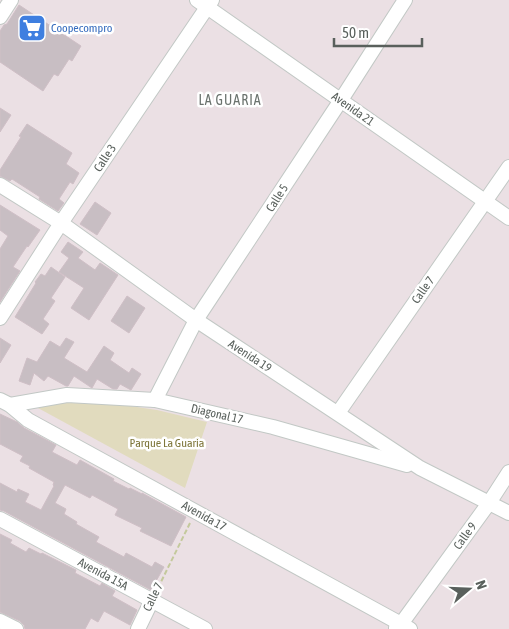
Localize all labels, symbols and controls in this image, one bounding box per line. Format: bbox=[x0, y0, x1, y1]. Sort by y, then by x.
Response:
supermarket icon: Coopecompro bbox=[17, 13, 47, 43]
scale bar bbox=[334, 15, 422, 47]
place label: Coopecompro bbox=[51, 21, 113, 35]
text: 50 m bbox=[342, 24, 369, 41]
street label: Avenida 21 bbox=[329, 89, 377, 129]
district label: LA GUARIA bbox=[198, 92, 262, 108]
street label: Calle 3 bbox=[91, 142, 119, 174]
street label: Calle 5 bbox=[263, 182, 291, 214]
street label: Calle 7 bbox=[409, 273, 438, 306]
street label: Avenida 19 bbox=[226, 337, 275, 375]
street label: Diagonal 17 bbox=[190, 401, 245, 427]
park label: Parque La Guaria bbox=[130, 436, 204, 450]
street label: Avenida 17 bbox=[179, 498, 229, 534]
street label: Calle 9 bbox=[451, 519, 480, 552]
street label: Avenida 15A bbox=[76, 555, 131, 593]
north arrow bbox=[444, 564, 494, 614]
text: N bbox=[472, 578, 490, 591]
street label: Calle 7 bbox=[140, 580, 166, 614]

